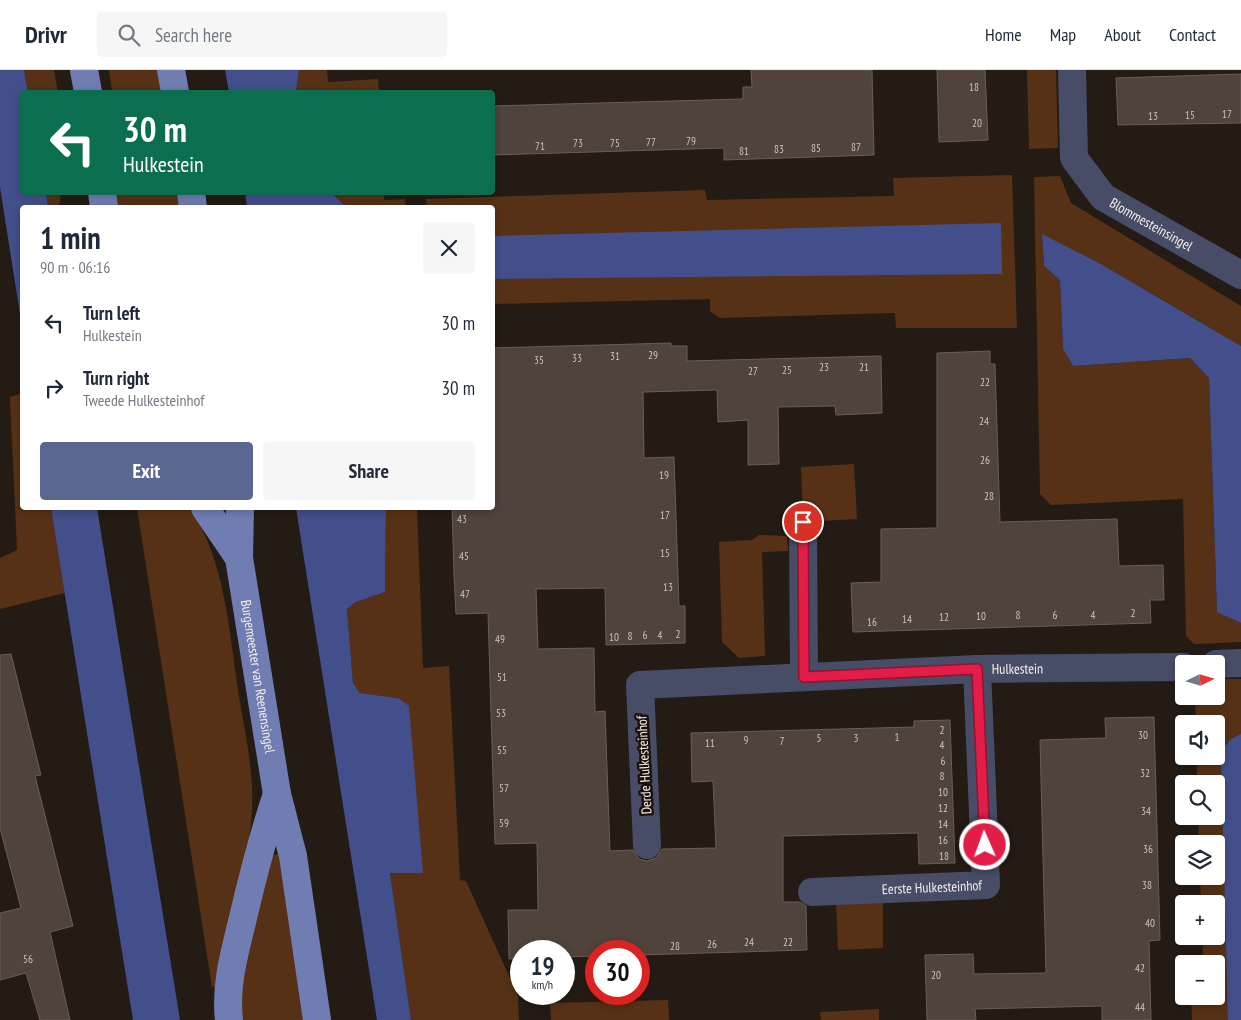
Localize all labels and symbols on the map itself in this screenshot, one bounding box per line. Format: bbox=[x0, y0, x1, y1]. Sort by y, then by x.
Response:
house number: 18 bbox=[969, 80, 979, 94]
house number: 17 bbox=[1222, 107, 1232, 121]
house number: 15 bbox=[1185, 108, 1195, 122]
house number: 13 bbox=[1148, 109, 1158, 123]
house number: 20 bbox=[972, 116, 982, 130]
house number: 79 bbox=[686, 134, 696, 148]
house number: 77 bbox=[646, 135, 656, 149]
house number: 73 bbox=[573, 136, 583, 150]
house number: 75 bbox=[610, 136, 620, 150]
house number: 71 bbox=[535, 139, 545, 153]
house number: 87 bbox=[851, 140, 861, 154]
house number: 85 bbox=[811, 141, 821, 155]
house number: 83 bbox=[774, 142, 784, 156]
house number: 81 bbox=[739, 144, 749, 158]
street label: Blommesteinsingel bbox=[1107, 194, 1197, 255]
house number: 29 bbox=[648, 348, 658, 362]
house number: 31 bbox=[610, 349, 620, 363]
house number: 33 bbox=[572, 351, 582, 365]
house number: 35 bbox=[534, 353, 544, 367]
house number: 23 bbox=[819, 360, 829, 374]
house number: 21 bbox=[859, 360, 869, 374]
house number: 25 bbox=[782, 363, 792, 377]
house number: 27 bbox=[748, 364, 758, 378]
house number: 22 bbox=[980, 375, 990, 389]
house number: 24 bbox=[979, 414, 989, 428]
house number: 26 bbox=[980, 453, 990, 467]
house number: 19 bbox=[659, 468, 669, 482]
house number: 28 bbox=[984, 489, 994, 503]
pin bbox=[782, 501, 824, 543]
house number: 17 bbox=[660, 508, 670, 522]
house number: 43 bbox=[457, 512, 467, 526]
house number: 15 bbox=[660, 546, 670, 560]
house number: 45 bbox=[459, 549, 469, 563]
house number: 13 bbox=[663, 580, 673, 594]
house number: 47 bbox=[460, 587, 470, 601]
street label: Burgemeester van Reenensingel bbox=[237, 599, 279, 755]
house number: 2 bbox=[1131, 606, 1136, 620]
house number: 8 bbox=[1016, 608, 1021, 622]
house number: 6 bbox=[1053, 608, 1058, 622]
house number: 4 bbox=[1091, 608, 1096, 622]
house number: 10 bbox=[976, 609, 986, 623]
house number: 12 bbox=[939, 610, 949, 624]
house number: 14 bbox=[902, 612, 912, 626]
house number: 16 bbox=[867, 615, 877, 629]
house number: 2 bbox=[676, 627, 681, 641]
house number: 6 bbox=[643, 628, 648, 642]
house number: 4 bbox=[658, 628, 663, 642]
house number: 8 bbox=[628, 629, 633, 643]
house number: 10 bbox=[609, 630, 619, 644]
house number: 49 bbox=[495, 632, 505, 646]
north arrow bbox=[1175, 655, 1225, 705]
street label: Hulkestein bbox=[992, 659, 1043, 678]
house number: 51 bbox=[497, 670, 507, 684]
house number: 53 bbox=[496, 706, 506, 720]
street label: Derde Hulkesteinhof bbox=[632, 715, 656, 815]
house number: 2 bbox=[940, 723, 945, 737]
house number: 30 bbox=[1138, 728, 1148, 742]
house number: 1 bbox=[895, 730, 900, 744]
house number: 5 bbox=[817, 731, 822, 745]
house number: 3 bbox=[854, 731, 859, 745]
house number: 9 bbox=[744, 733, 749, 747]
house number: 7 bbox=[780, 734, 785, 748]
house number: 11 bbox=[705, 736, 715, 750]
house number: 4 bbox=[940, 738, 945, 752]
house number: 55 bbox=[497, 743, 507, 757]
house number: 6 bbox=[941, 754, 946, 768]
house number: 32 bbox=[1140, 766, 1150, 780]
house number: 8 bbox=[940, 769, 945, 783]
house number: 57 bbox=[499, 781, 509, 795]
house number: 10 bbox=[938, 785, 948, 799]
house number: 12 bbox=[938, 801, 948, 815]
house number: 34 bbox=[1141, 804, 1151, 818]
house number: 59 bbox=[499, 816, 509, 830]
house number: 14 bbox=[938, 817, 948, 831]
position arrow bbox=[958, 818, 1010, 870]
house number: 16 bbox=[938, 833, 948, 847]
house number: 36 bbox=[1143, 842, 1153, 856]
house number: 18 bbox=[939, 849, 949, 863]
street label: Eerste Hulkesteinhof bbox=[882, 876, 983, 898]
house number: 38 bbox=[1142, 878, 1152, 892]
house number: 40 bbox=[1145, 916, 1155, 930]
house number: 24 bbox=[744, 935, 754, 949]
house number: 22 bbox=[783, 935, 793, 949]
house number: 26 bbox=[707, 937, 717, 951]
house number: 28 bbox=[670, 939, 680, 953]
speed limit sign: 30 bbox=[585, 940, 650, 1005]
house number: 56 bbox=[23, 952, 33, 966]
house number: 42 bbox=[1135, 961, 1145, 975]
house number: 20 bbox=[931, 968, 941, 982]
house number: 44 bbox=[1135, 1000, 1145, 1014]

